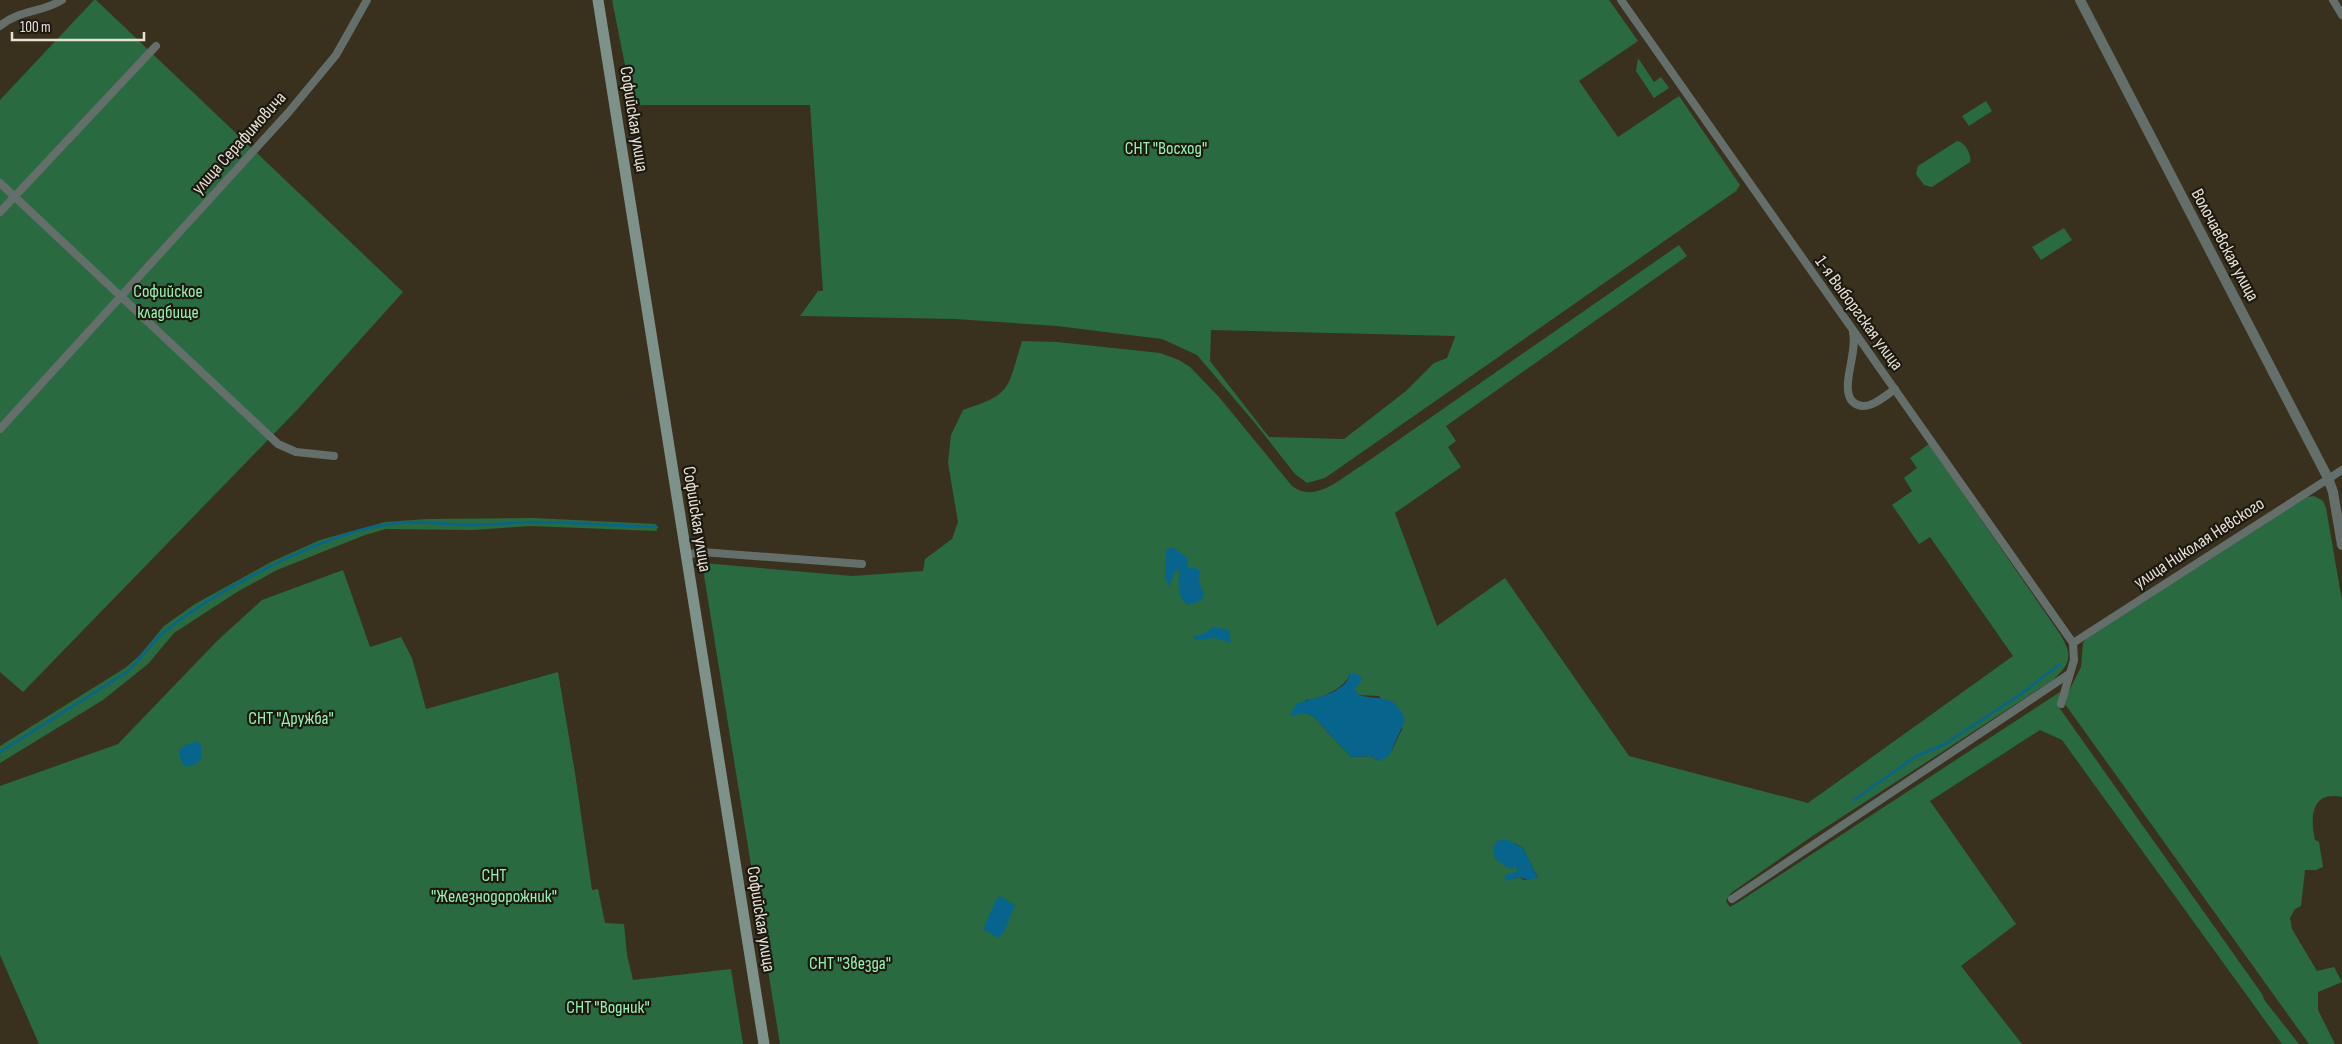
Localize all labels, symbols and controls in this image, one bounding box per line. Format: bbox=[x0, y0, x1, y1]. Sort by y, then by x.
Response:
scale bar bbox=[12, 10, 145, 42]
text: 100 m bbox=[20, 18, 51, 37]
street label: Софийская улица bbox=[615, 65, 653, 173]
street label: улица Серафимовича bbox=[187, 87, 291, 199]
park label: СНТ "Восход" bbox=[1125, 138, 1207, 159]
street label: Волочаевская улица bbox=[2187, 185, 2263, 305]
street label: 1-я Выборгская улица bbox=[1811, 252, 1908, 374]
park label: Софийское кладбище bbox=[133, 281, 203, 323]
street label: Софийская улица bbox=[678, 465, 716, 573]
street label: улица Николая Невского bbox=[2130, 493, 2268, 593]
park label: СНТ "Дружба" bbox=[248, 708, 334, 729]
park label: СНТ "Железнодорожник" bbox=[431, 865, 557, 907]
street label: Софийская улица bbox=[742, 865, 780, 973]
park label: СНТ "Звезда" bbox=[809, 953, 891, 974]
park label: СНТ "Водник" bbox=[566, 997, 650, 1018]

